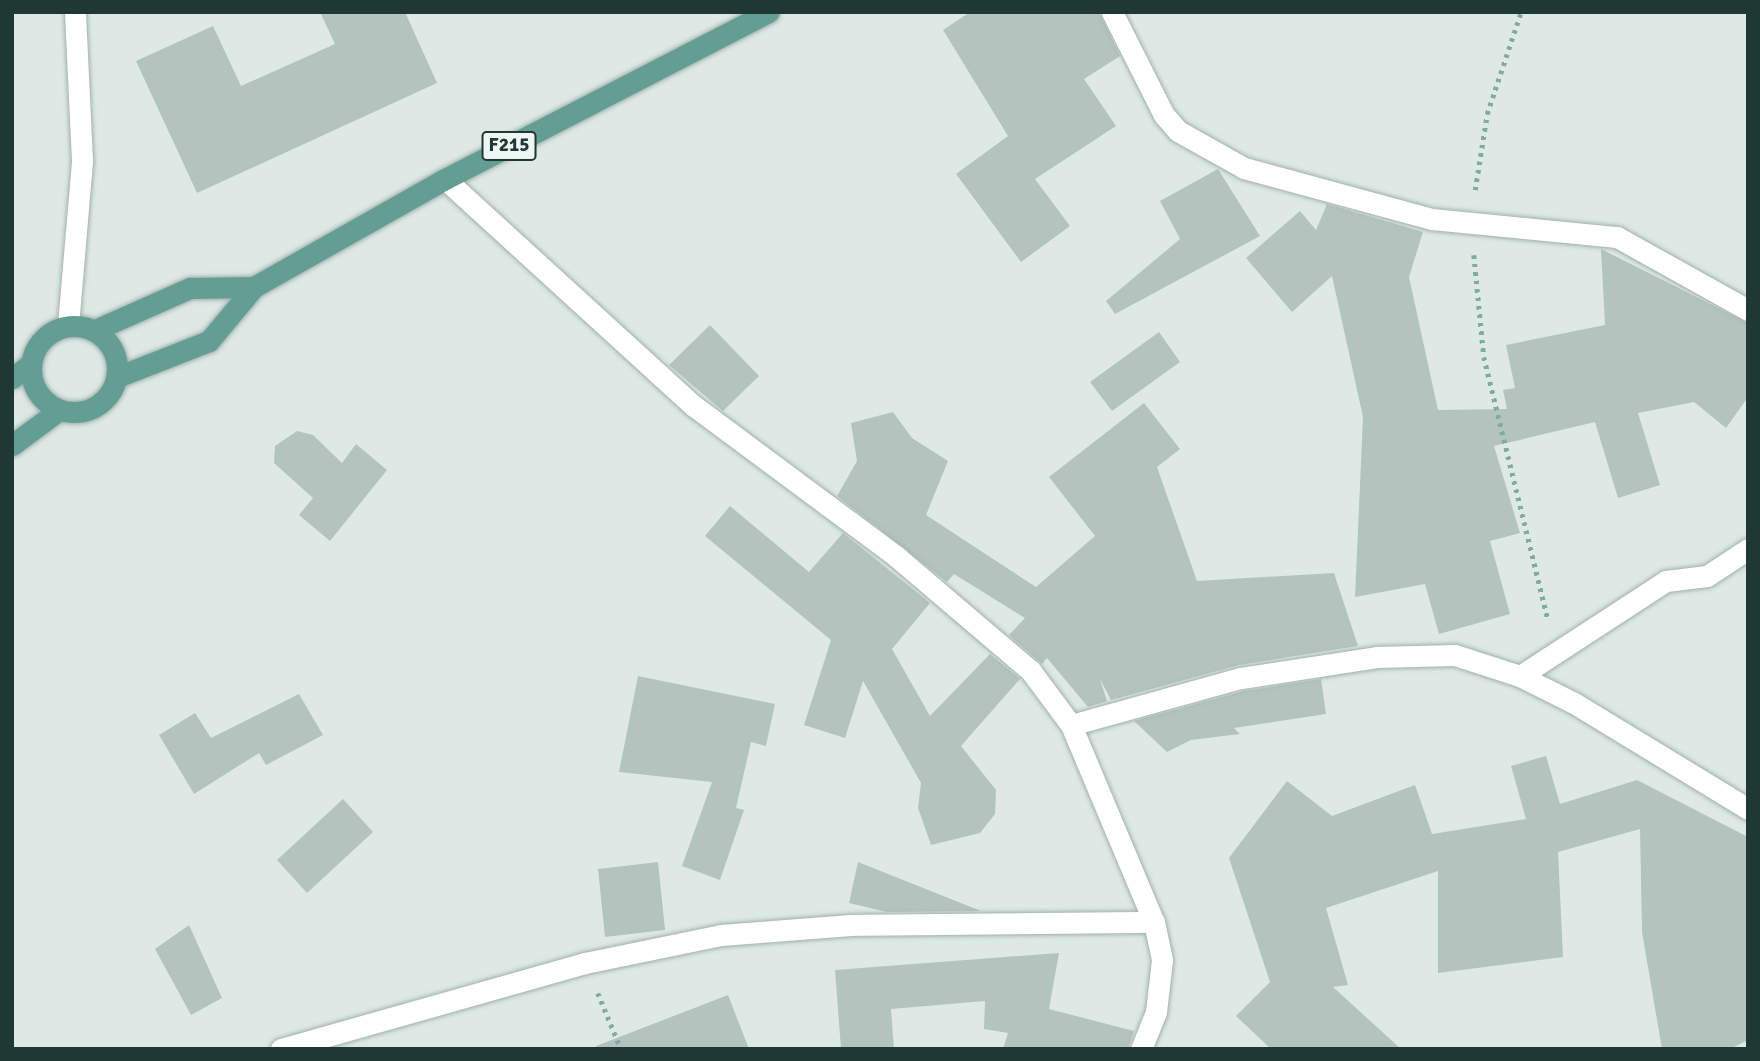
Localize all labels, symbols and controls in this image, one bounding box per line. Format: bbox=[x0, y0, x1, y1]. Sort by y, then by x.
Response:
road number: F215 bbox=[481, 130, 537, 162]

